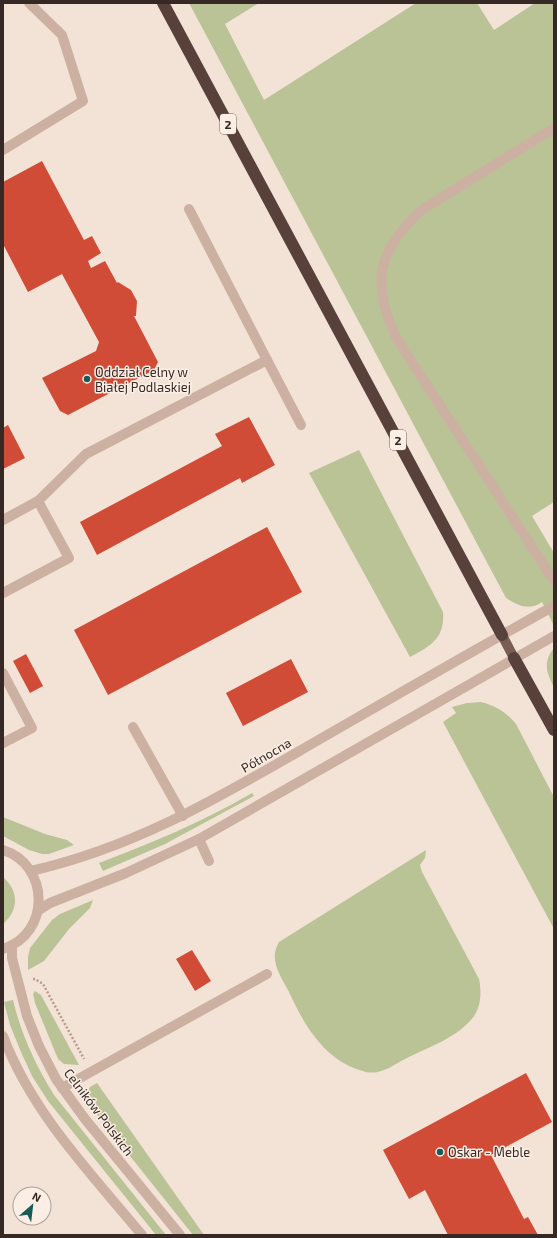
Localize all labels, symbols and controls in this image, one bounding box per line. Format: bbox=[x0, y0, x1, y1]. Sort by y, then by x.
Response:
road number: 2 bbox=[220, 114, 236, 134]
place label: Oddział Celny w Białej Podlaskiej bbox=[95, 364, 191, 395]
marker: Oddział Celny w Białej Podlaskiej bbox=[82, 374, 92, 384]
road number: 2 bbox=[390, 430, 406, 450]
street label: Północna bbox=[238, 734, 294, 776]
street label: Celników Polskich bbox=[61, 1065, 137, 1159]
place label: Oskar - Meble bbox=[448, 1144, 530, 1160]
marker: Oskar - Meble bbox=[435, 1147, 445, 1157]
north arrow bbox=[12, 1186, 52, 1226]
text: N bbox=[30, 1189, 44, 1204]

